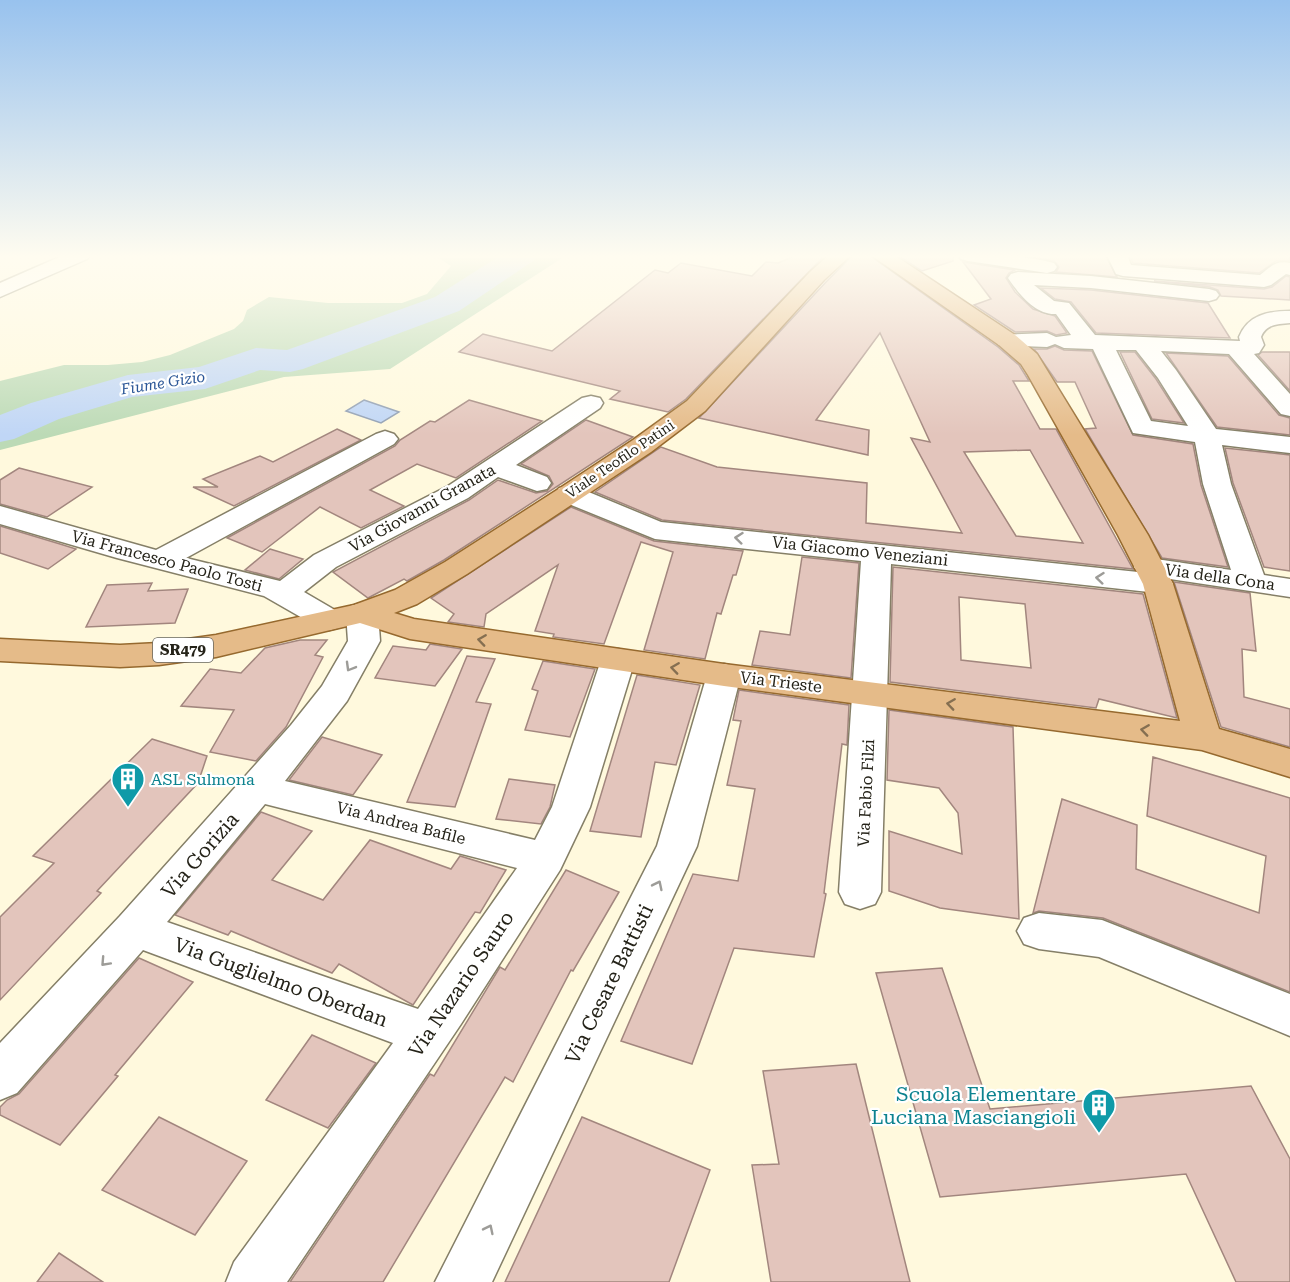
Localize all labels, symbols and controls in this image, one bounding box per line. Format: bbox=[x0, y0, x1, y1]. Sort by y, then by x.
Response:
water label: Fiume Gizio bbox=[119, 367, 207, 399]
street label: Viale Teofilo Patini bbox=[563, 416, 678, 501]
street label: Via Giovanni Granata bbox=[345, 460, 499, 556]
street label: Via Francesco Paolo Tosti bbox=[69, 526, 265, 596]
one-way arrow bbox=[734, 532, 743, 545]
street label: Via Giacomo Veneziani bbox=[771, 532, 949, 570]
street label: Via della Cona bbox=[1164, 560, 1277, 594]
one-way arrow bbox=[1095, 572, 1104, 585]
one-way arrow bbox=[477, 634, 486, 646]
road number: SR479 bbox=[153, 638, 213, 662]
one-way arrow bbox=[346, 661, 357, 672]
one-way arrow bbox=[670, 662, 679, 674]
street label: Via Trieste bbox=[739, 668, 823, 696]
one-way arrow bbox=[947, 698, 956, 711]
one-way arrow bbox=[1140, 724, 1149, 736]
street label: Via Fabio Filzi bbox=[854, 739, 878, 847]
building icon: ASL Sulmona bbox=[110, 761, 146, 808]
place label: ASL Sulmona bbox=[151, 770, 255, 789]
street label: Via Andrea Bafile bbox=[334, 798, 468, 848]
street label: Via Gorizia bbox=[156, 807, 244, 903]
one-way arrow bbox=[650, 880, 662, 891]
street label: Via Cesare Battisti bbox=[560, 900, 658, 1068]
street label: Via Nazario Sauro bbox=[403, 906, 519, 1062]
street label: Via Guglielmo Oberdan bbox=[171, 932, 391, 1032]
one-way arrow bbox=[101, 956, 112, 966]
place label: Scuola Elementare Luciana Masciangioli bbox=[871, 1082, 1076, 1129]
building icon: Scuola Elementare Luciana Masciangioli bbox=[1081, 1087, 1117, 1134]
one-way arrow bbox=[481, 1225, 493, 1236]

